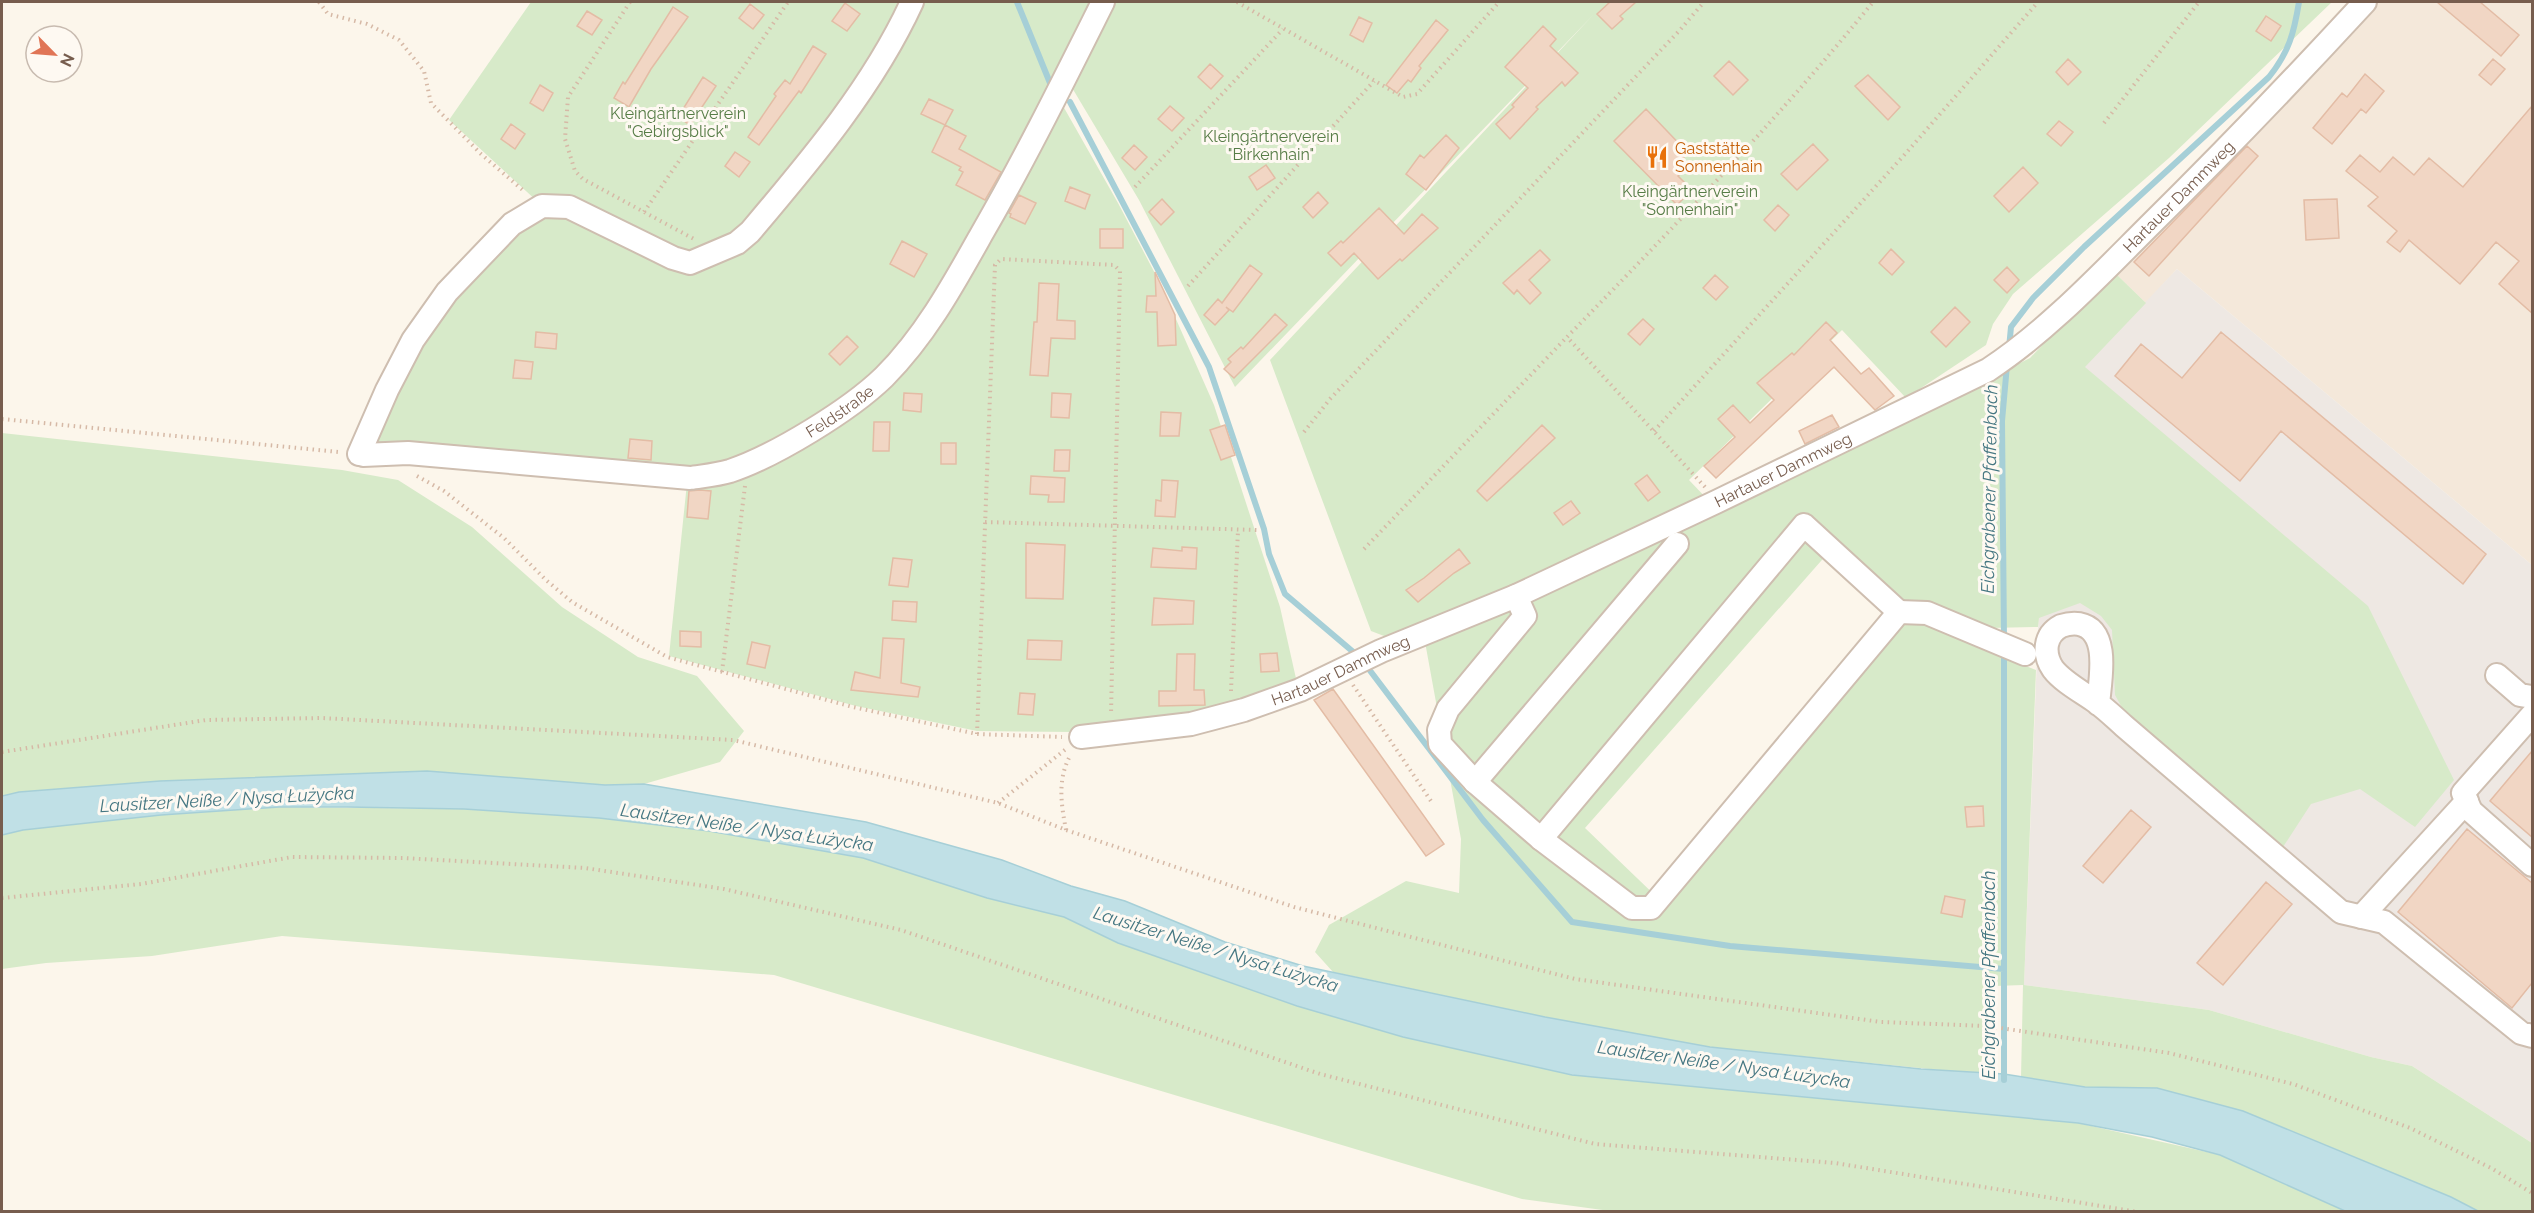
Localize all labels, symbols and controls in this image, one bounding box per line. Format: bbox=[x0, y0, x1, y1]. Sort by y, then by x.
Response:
north arrow bbox=[24, 24, 84, 84]
text: N bbox=[56, 51, 78, 70]
park label: Kleingärtnerverein "Gebirgsblick" bbox=[610, 104, 746, 141]
park label: Kleingärtnerverein "Birkenhain" bbox=[1203, 127, 1339, 164]
street label: Hartauer Dammweg bbox=[2119, 137, 2238, 256]
place label: Gaststätte Sonnenhain bbox=[1675, 139, 1762, 176]
restaurant icon: Gaststätte Sonnenhain bbox=[1644, 144, 1670, 170]
park label: Kleingärtnerverein "Sonnenhain" bbox=[1622, 182, 1758, 219]
street label: Feldstraße bbox=[802, 381, 877, 441]
water label: Eichgrabener Pfaffenbach bbox=[1977, 384, 2001, 594]
street label: Hartauer Dammweg bbox=[1711, 428, 1854, 511]
street label: Hartauer Dammweg bbox=[1269, 631, 1412, 709]
water label: Lausitzer Neiße / Nysa Łużycka bbox=[99, 782, 355, 816]
water label: Lausitzer Neiße / Nysa Łużycka bbox=[619, 799, 875, 855]
water label: Eichgrabener Pfaffenbach bbox=[1978, 870, 1999, 1080]
water label: Lausitzer Neiße / Nysa Łużycka bbox=[1091, 902, 1341, 996]
water label: Lausitzer Neiße / Nysa Łużycka bbox=[1596, 1036, 1852, 1092]

